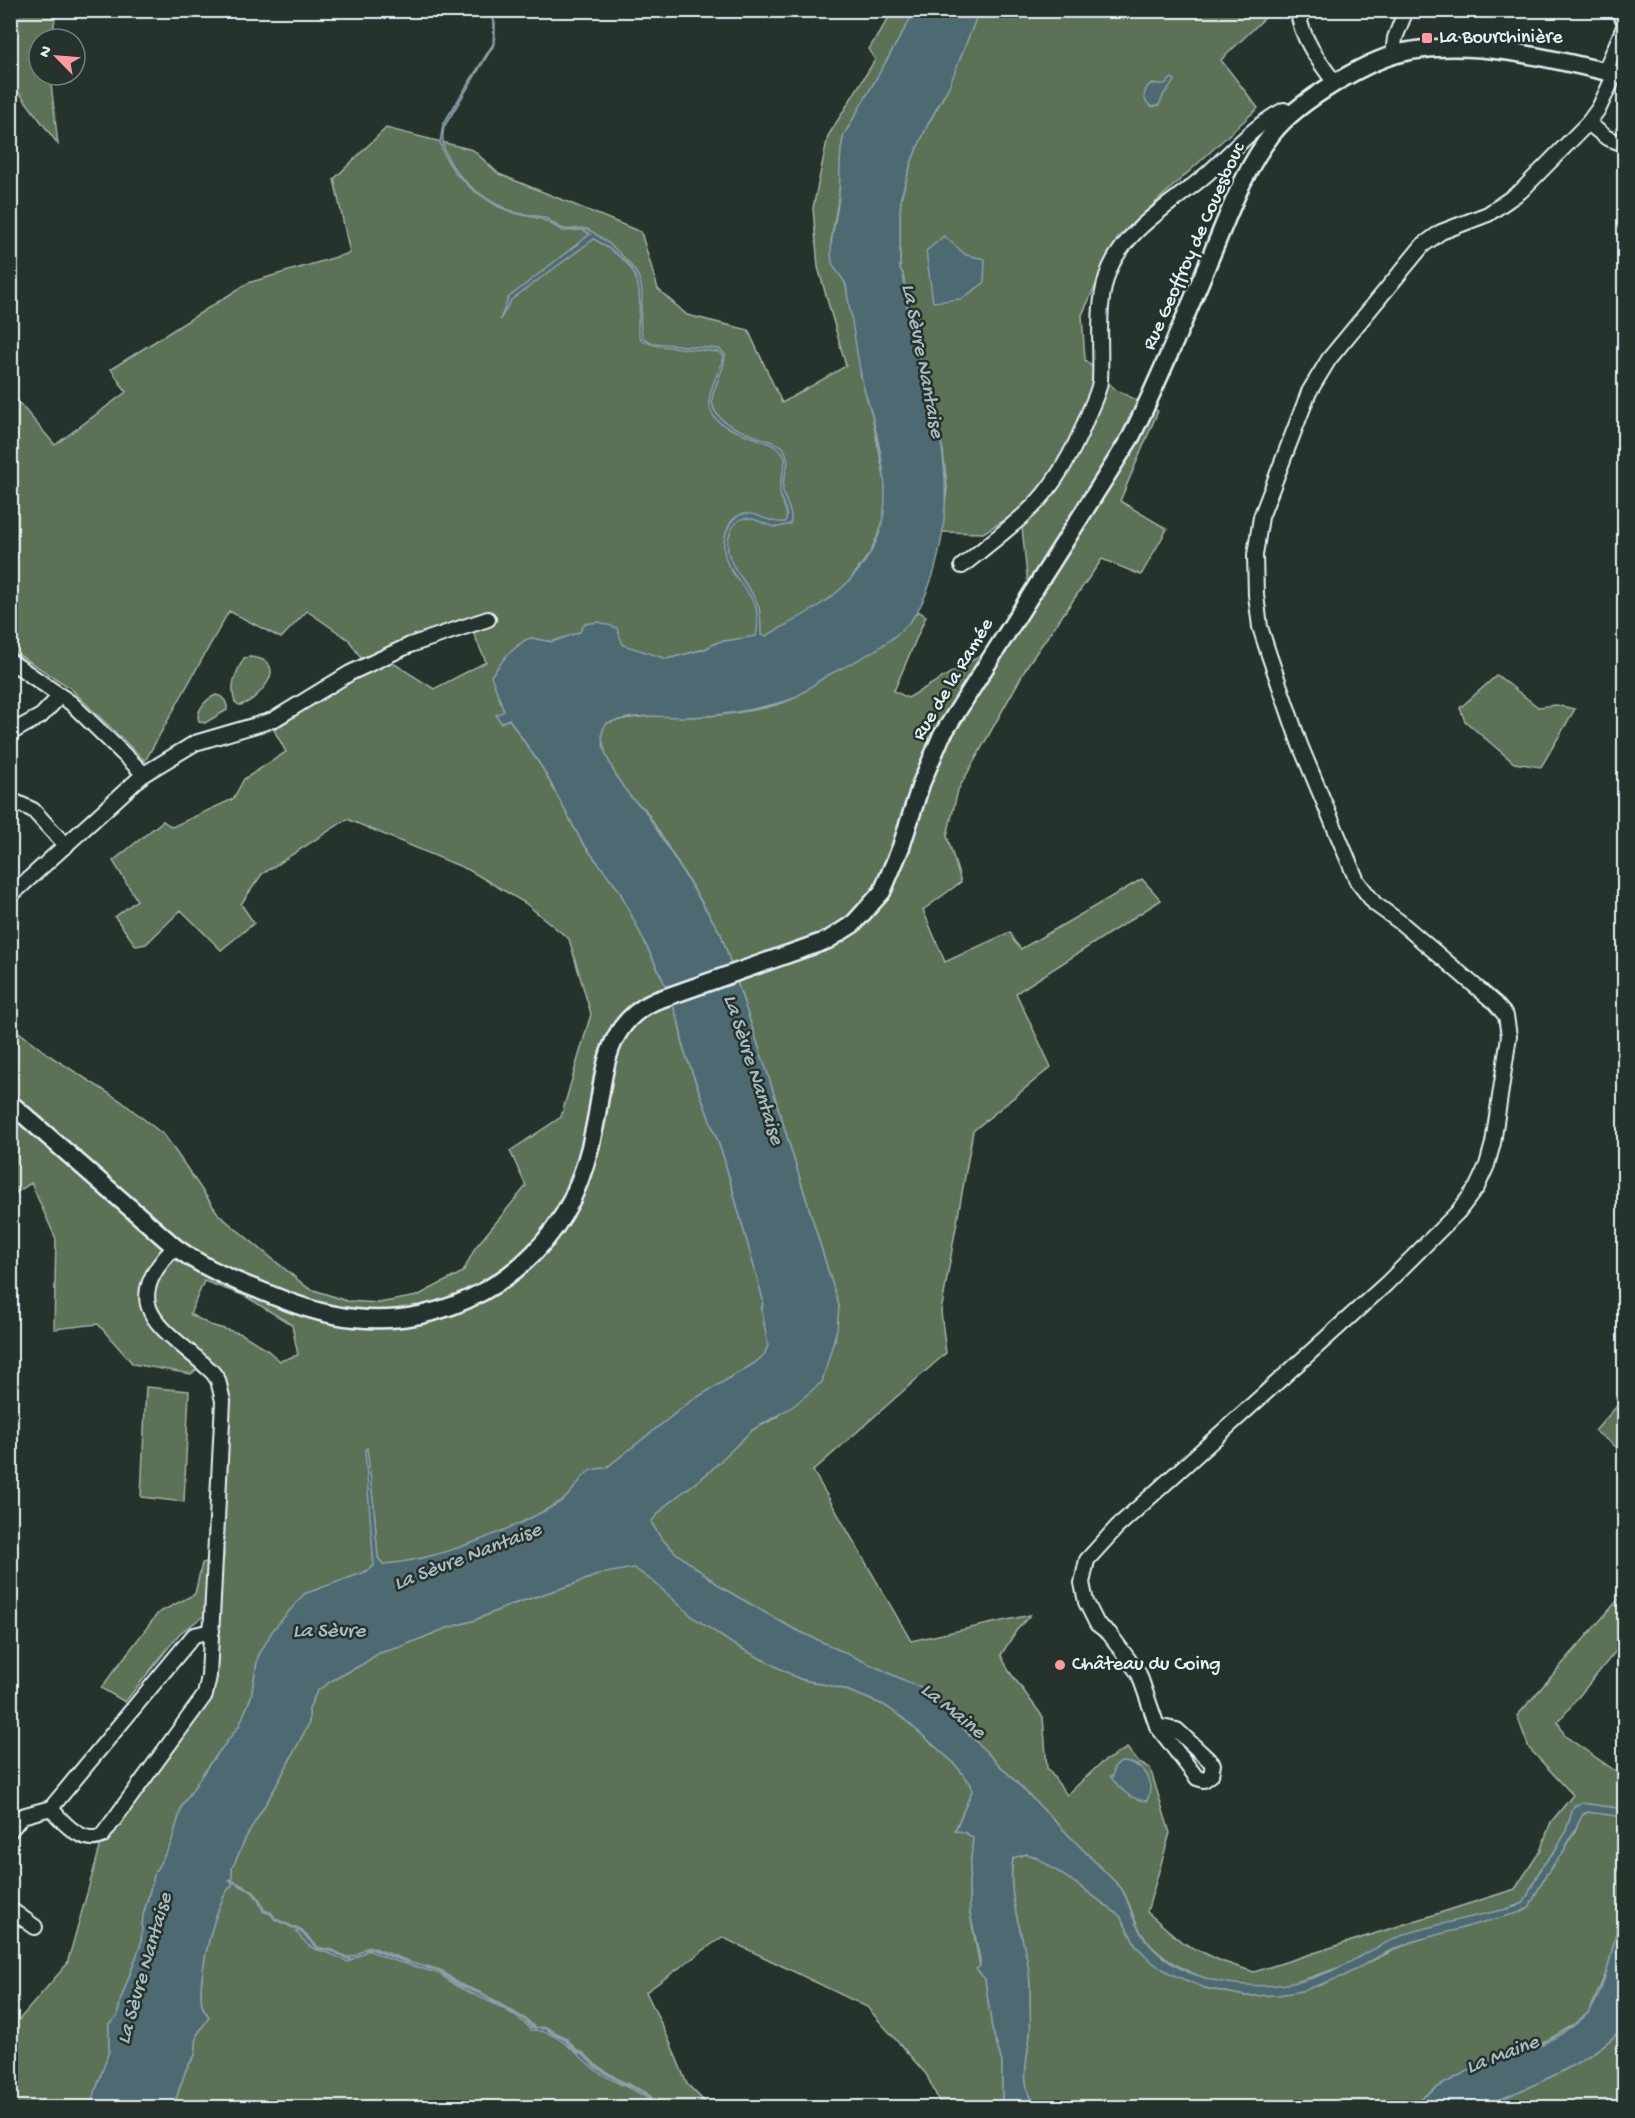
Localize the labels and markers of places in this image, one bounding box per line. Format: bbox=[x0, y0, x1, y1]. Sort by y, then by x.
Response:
place label: La Bourchinière bbox=[1439, 27, 1563, 50]
marker: La Bourchinière bbox=[1420, 31, 1434, 45]
place label: Château du Coing bbox=[1072, 1654, 1221, 1677]
marker: Château du Coing bbox=[1053, 1658, 1067, 1672]

